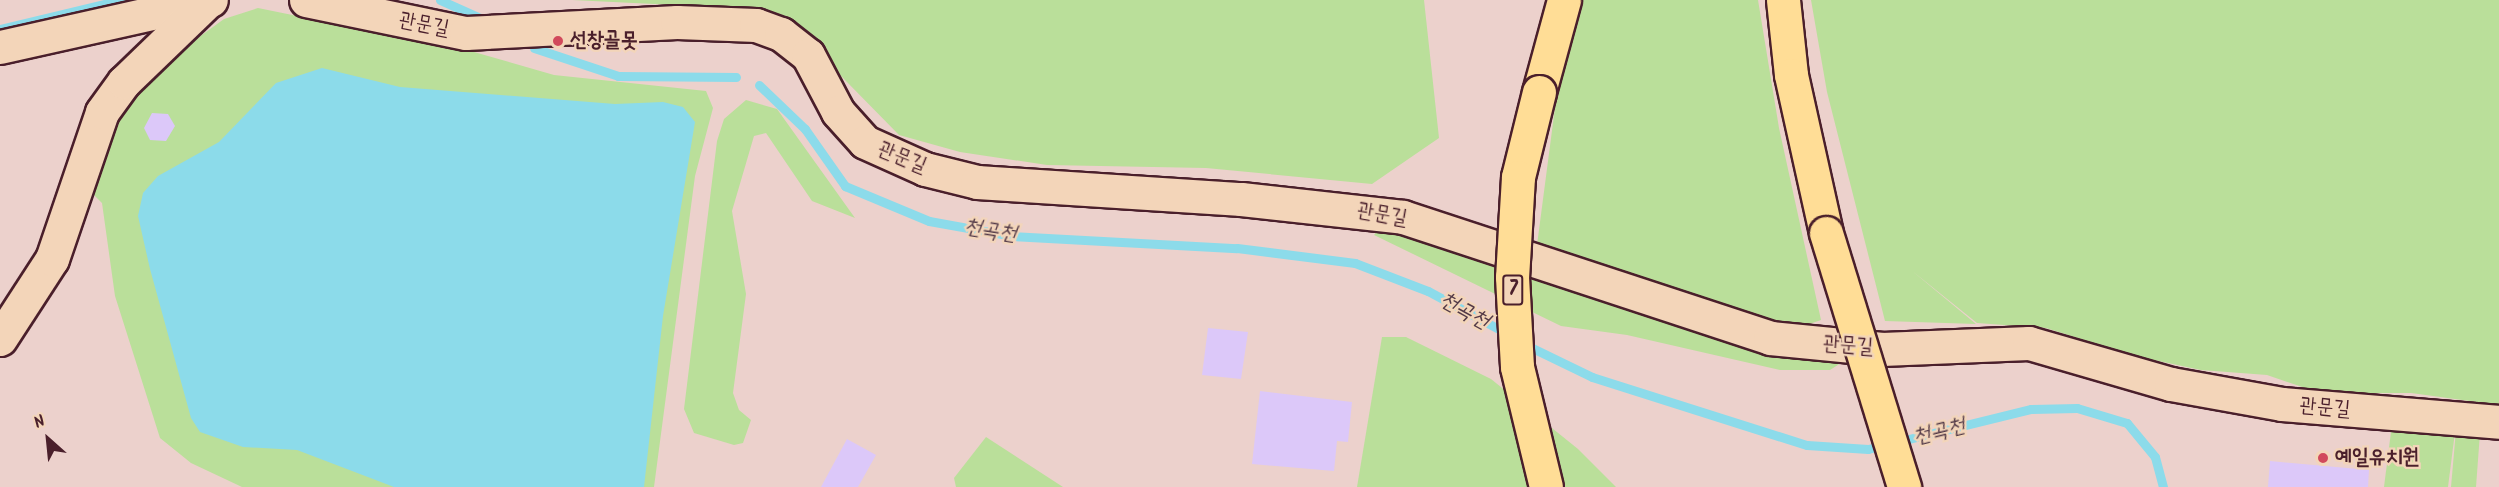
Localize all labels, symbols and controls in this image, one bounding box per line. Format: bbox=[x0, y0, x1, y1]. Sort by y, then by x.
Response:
street label: 관문길 bbox=[397, 8, 451, 42]
place label: 선창골못 bbox=[570, 28, 638, 54]
marker: 선창골못 bbox=[551, 34, 565, 48]
street label: 관문길 bbox=[874, 137, 930, 179]
street label: 관문길 bbox=[1355, 198, 1409, 232]
water label: 천곡천 bbox=[962, 214, 1018, 248]
road number: 7 bbox=[1501, 273, 1525, 307]
water label: 천곡천 bbox=[1434, 287, 1494, 335]
street label: 관문길 bbox=[1822, 332, 1874, 360]
street label: 관문길 bbox=[2299, 393, 2351, 423]
north arrow bbox=[18, 409, 78, 469]
text: N bbox=[29, 409, 50, 436]
water label: 천곡천 bbox=[1910, 413, 1968, 451]
place label: 예일유치원 bbox=[2335, 445, 2419, 471]
marker: 예일유치원 bbox=[2316, 451, 2330, 465]

